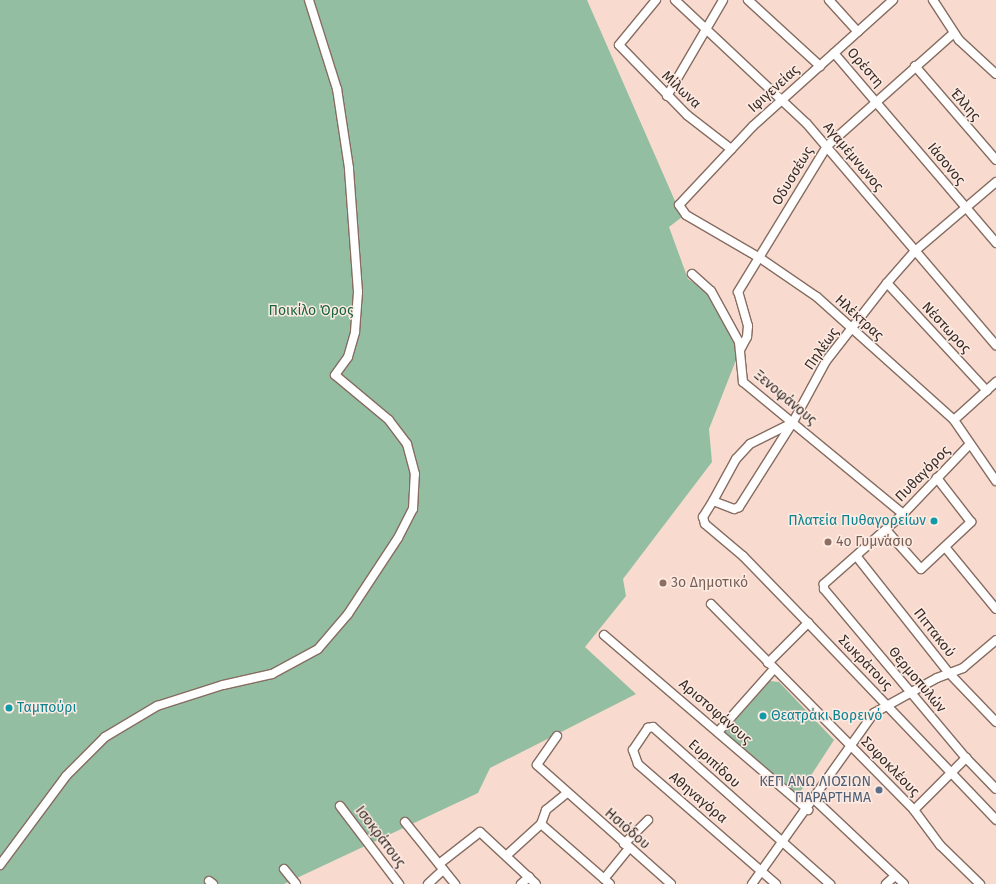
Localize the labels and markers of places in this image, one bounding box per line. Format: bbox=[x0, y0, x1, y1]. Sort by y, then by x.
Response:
place label: Πλατεία Πυθαγορείων bbox=[788, 513, 926, 529]
marker: Πλατεία Πυθαγορείων bbox=[929, 516, 939, 526]
place label: 4ο Γυμνάσιο bbox=[836, 534, 913, 550]
marker: 4ο Γυμνάσιο bbox=[823, 537, 833, 547]
place label: 3ο Δημοτικό bbox=[671, 575, 748, 591]
marker: 3ο Δημοτικό bbox=[658, 578, 668, 588]
place label: Ταμπούρι bbox=[17, 700, 76, 716]
marker: Ταμπούρι bbox=[4, 703, 14, 713]
place label: Θεατράκι Βορεινό bbox=[771, 708, 882, 724]
marker: Θεατράκι Βορεινό bbox=[758, 711, 768, 721]
place label: ΚΕΠ ΑΝΩ ΛΙΟΣΙΩΝ ΠΑΡΑΡΤΗΜΑ bbox=[759, 774, 871, 806]
marker: ΚΕΠ ΑΝΩ ΛΙΟΣΙΩΝ ΠΑΡΑΡΤΗΜΑ bbox=[874, 785, 884, 795]

